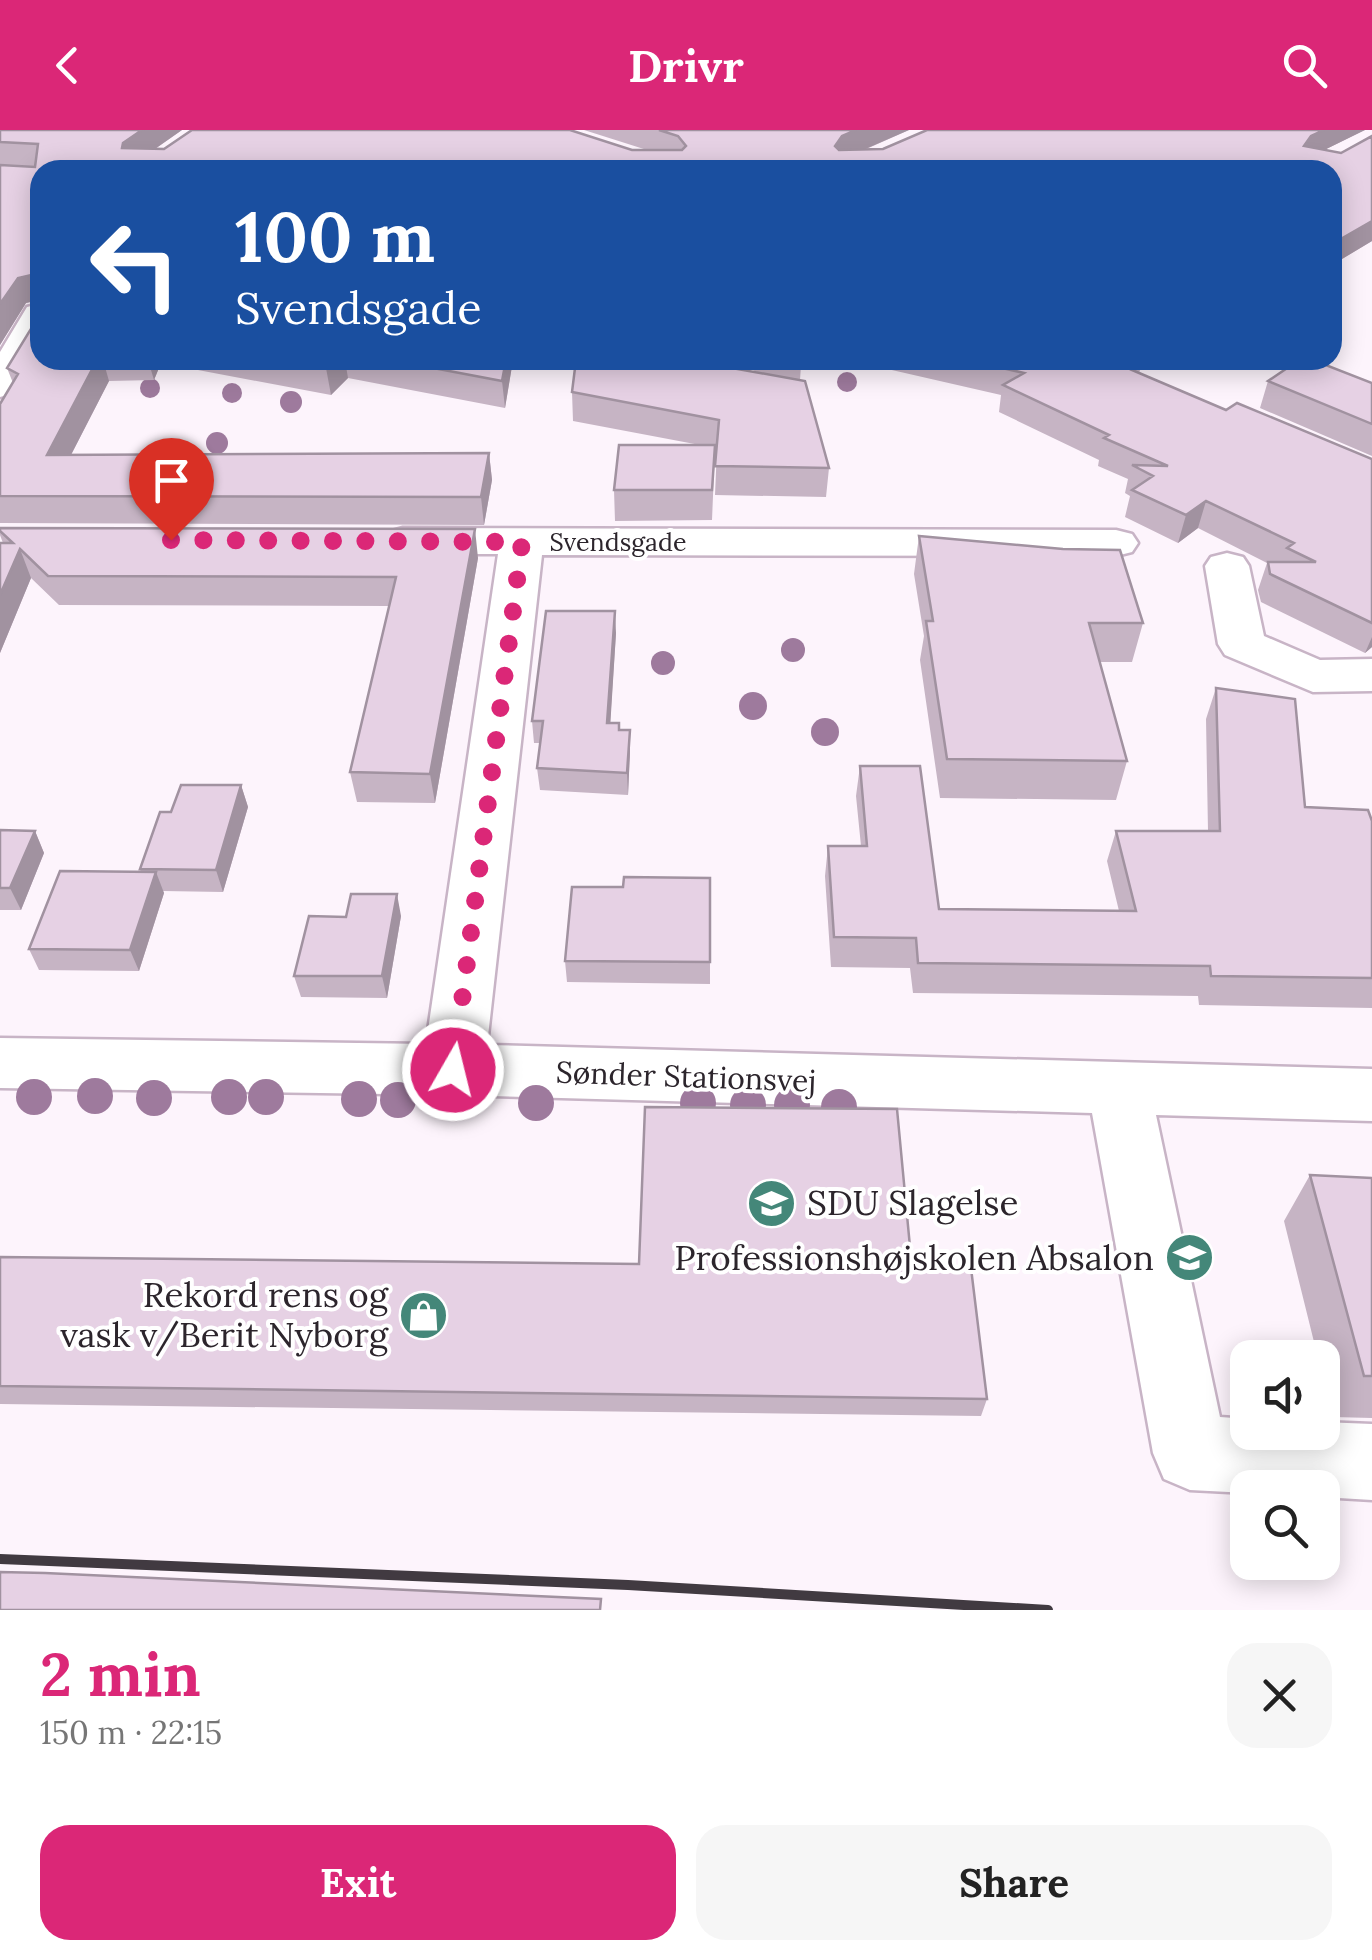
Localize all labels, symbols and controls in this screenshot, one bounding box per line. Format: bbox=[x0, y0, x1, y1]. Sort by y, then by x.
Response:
text: Drivr bbox=[628, 37, 744, 94]
icon: back bbox=[40, 38, 95, 93]
icon: search bbox=[1277, 38, 1332, 93]
text: 100 m bbox=[235, 192, 435, 281]
icon: left bbox=[70, 200, 200, 330]
text: Svendsgade bbox=[235, 279, 482, 336]
pin bbox=[129, 438, 214, 541]
icon: arrive bbox=[144, 453, 199, 508]
street label: Svendsgade bbox=[549, 526, 687, 558]
position arrow bbox=[401, 1018, 505, 1122]
street label: Sønder Stationsvej bbox=[555, 1052, 817, 1101]
school or university icon: SDU Slagelse bbox=[746, 1177, 798, 1229]
place label: SDU Slagelse bbox=[807, 1180, 1019, 1225]
school or university icon: Professionshøjskolen Absalon bbox=[1163, 1232, 1215, 1284]
place label: Professionshøjskolen Absalon bbox=[674, 1235, 1154, 1280]
place label: Rekord rens og vask v/Berit Nyborg bbox=[60, 1272, 389, 1357]
shop icon: Rekord rens og vask v/Berit Nyborg bbox=[397, 1289, 449, 1341]
map controls bbox=[1230, 1340, 1340, 1580]
button: sound bbox=[1230, 1340, 1340, 1450]
button: search bbox=[1230, 1470, 1340, 1580]
text: 2 min bbox=[40, 1636, 201, 1712]
button: close bbox=[1227, 1643, 1332, 1748]
text: 150 m · 22:15 bbox=[40, 1712, 222, 1753]
button: Exit bbox=[40, 1825, 676, 1940]
button: Share bbox=[696, 1825, 1332, 1940]

